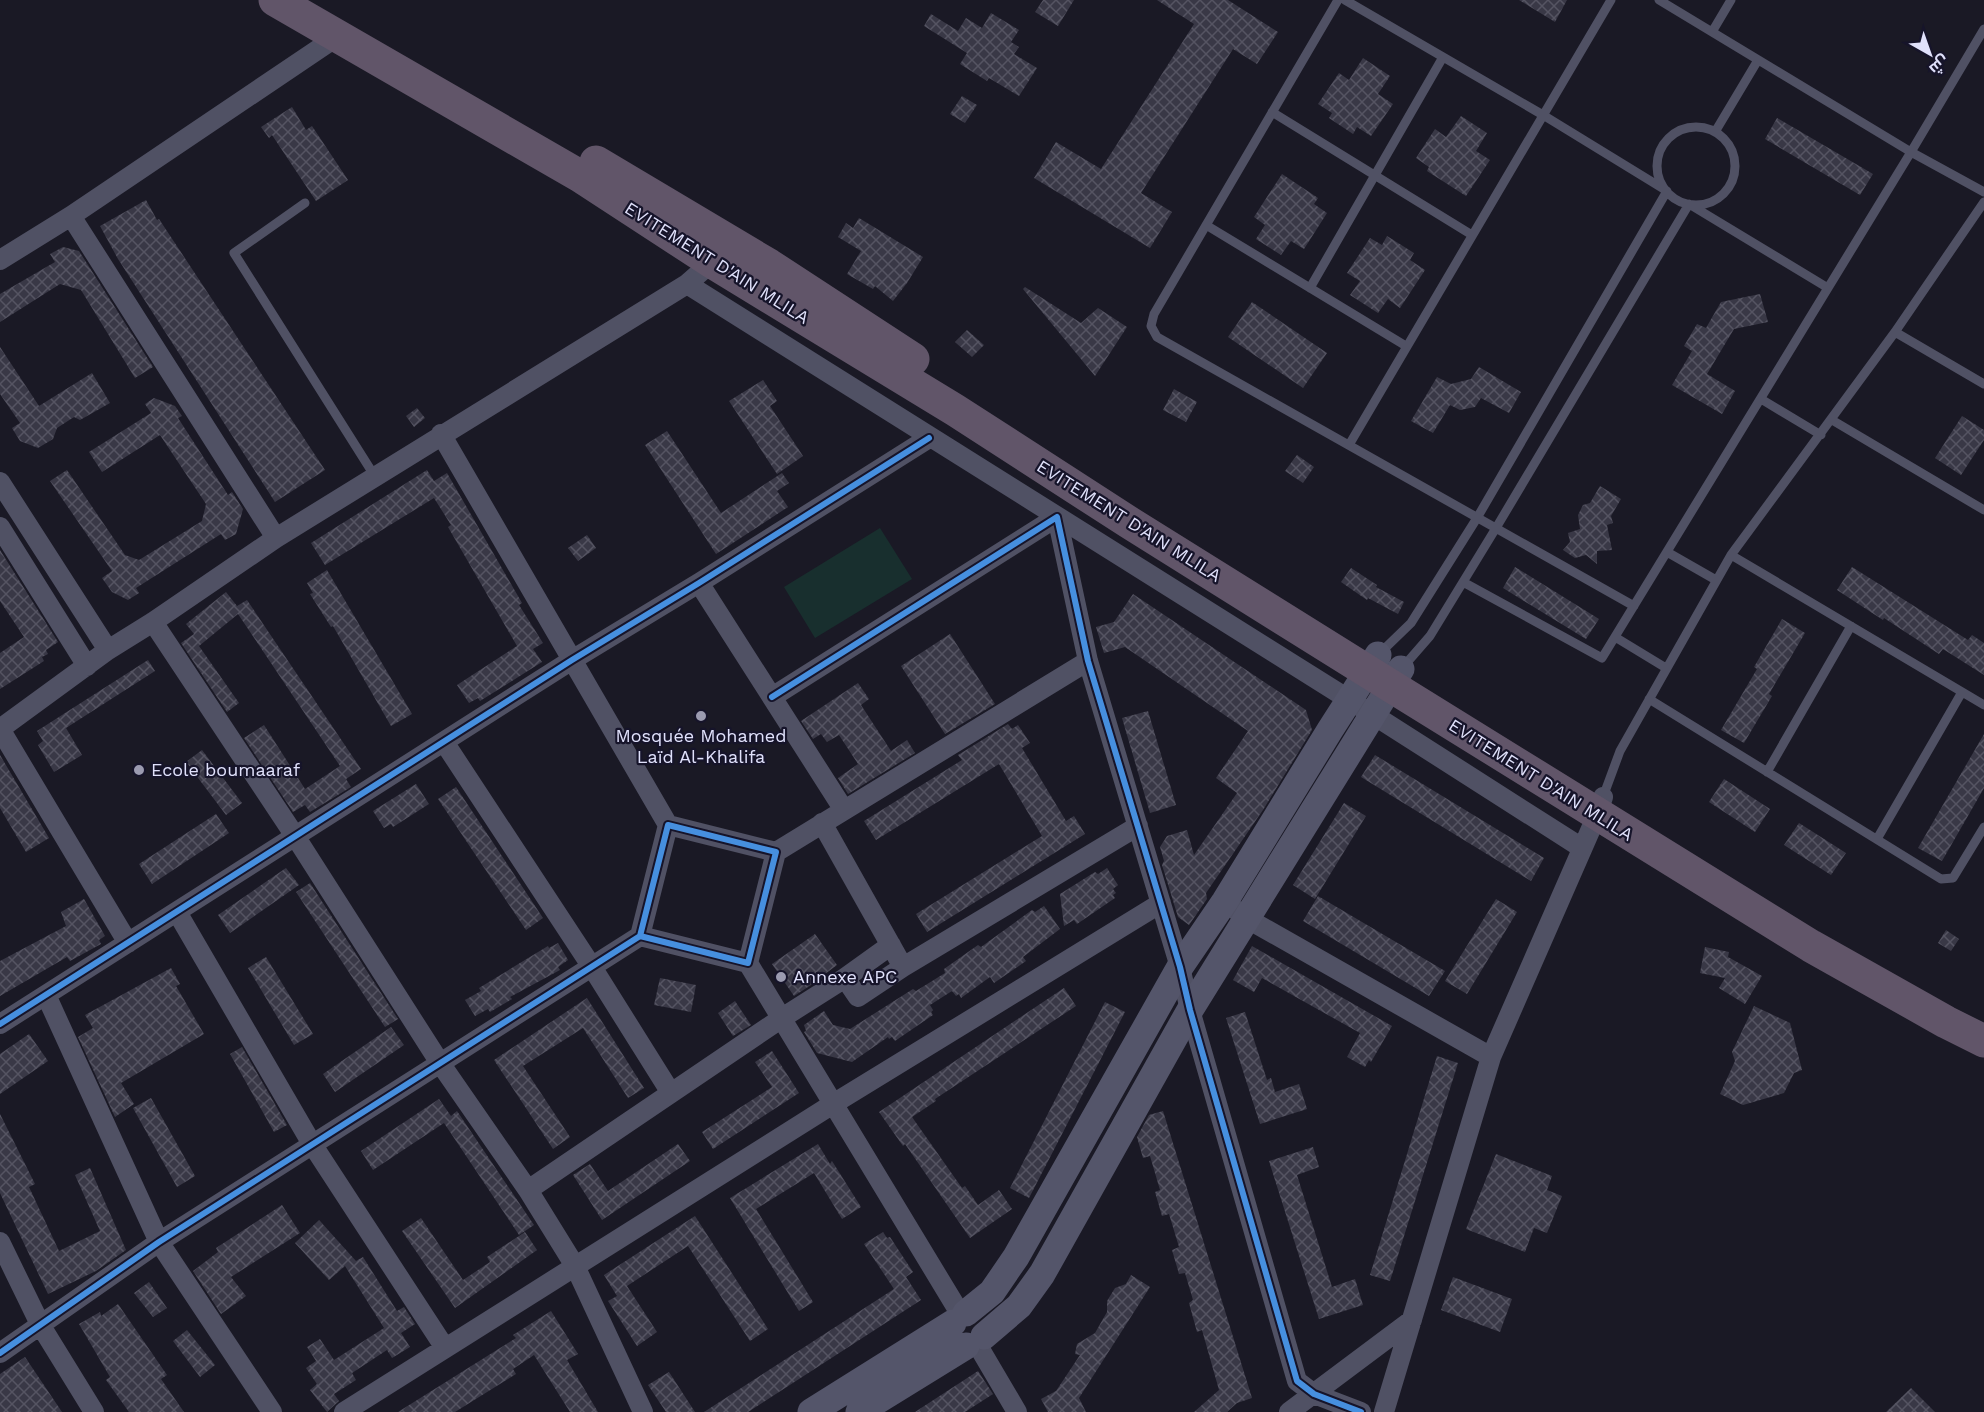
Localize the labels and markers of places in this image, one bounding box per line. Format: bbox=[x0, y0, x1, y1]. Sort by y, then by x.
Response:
marker: Mosquée Mohamed Laïd Al-Khalifa bbox=[694, 709, 708, 723]
place label: Mosquée Mohamed Laïd Al-Khalifa bbox=[616, 725, 787, 767]
place label: Ecole boumaaraf bbox=[151, 759, 300, 780]
marker: Ecole boumaaraf bbox=[132, 763, 146, 777]
place label: Annexe APC bbox=[793, 966, 897, 987]
marker: Annexe APC bbox=[774, 970, 788, 984]

